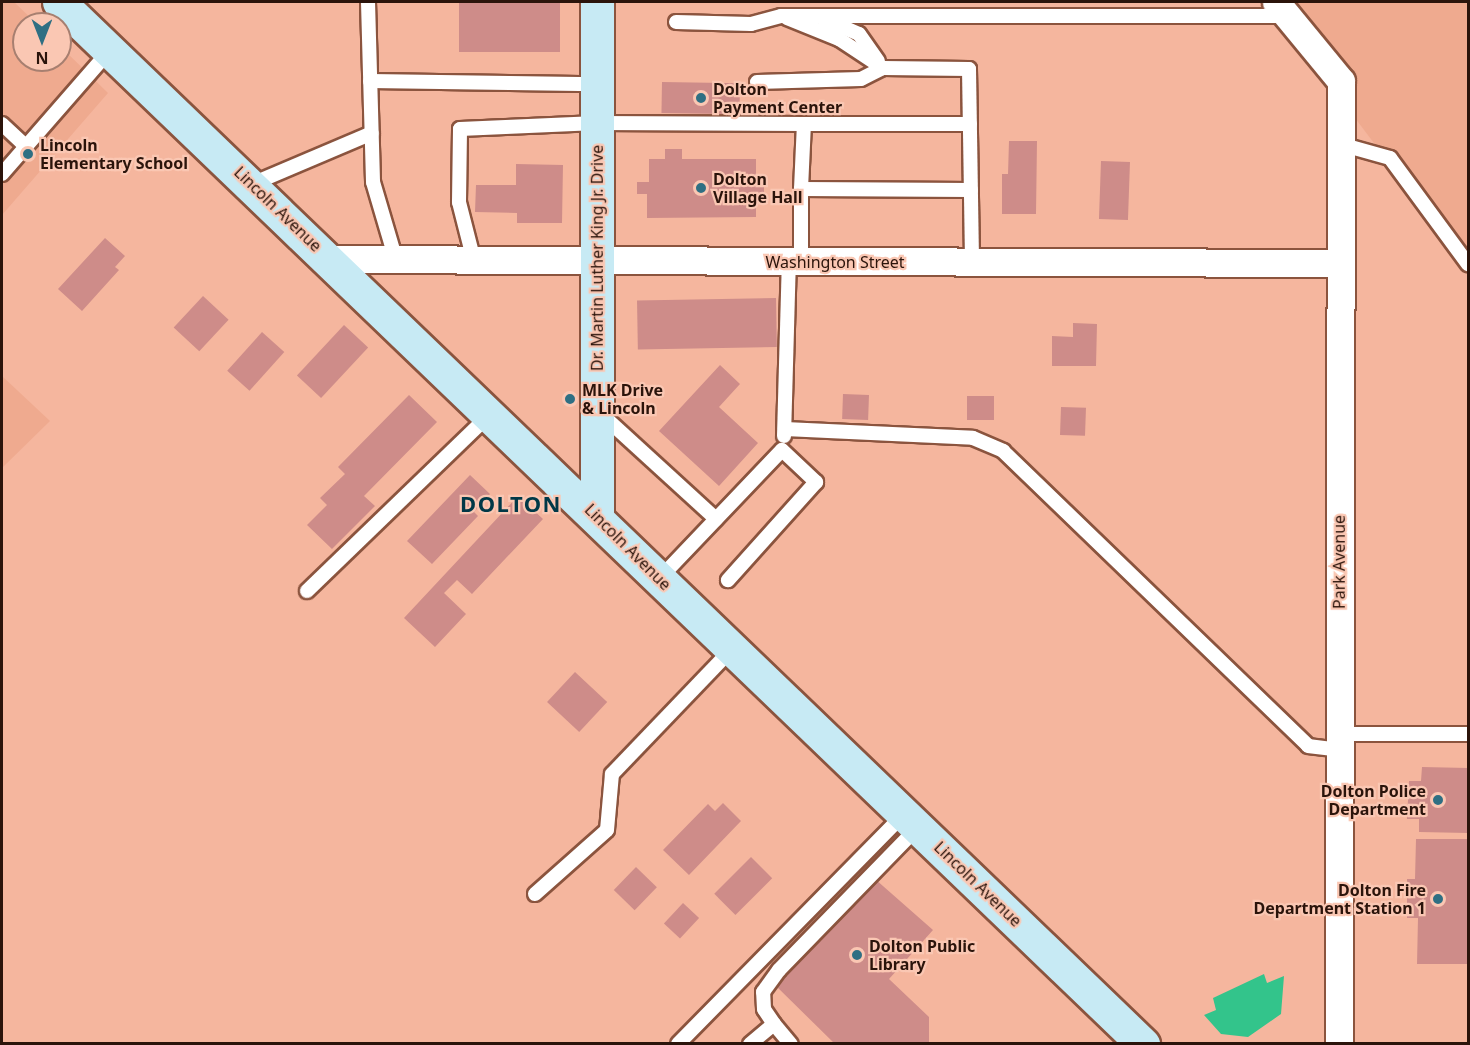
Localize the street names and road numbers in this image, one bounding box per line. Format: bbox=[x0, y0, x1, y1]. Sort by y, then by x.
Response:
street label: Dr. Martin Luther King Jr. Drive bbox=[587, 145, 607, 371]
street label: Lincoln Avenue bbox=[230, 162, 326, 256]
street label: Washington Street bbox=[765, 252, 905, 272]
street label: Lincoln Avenue bbox=[581, 500, 675, 594]
street label: Park Avenue bbox=[1329, 515, 1349, 609]
street label: Lincoln Avenue bbox=[930, 837, 1026, 931]

